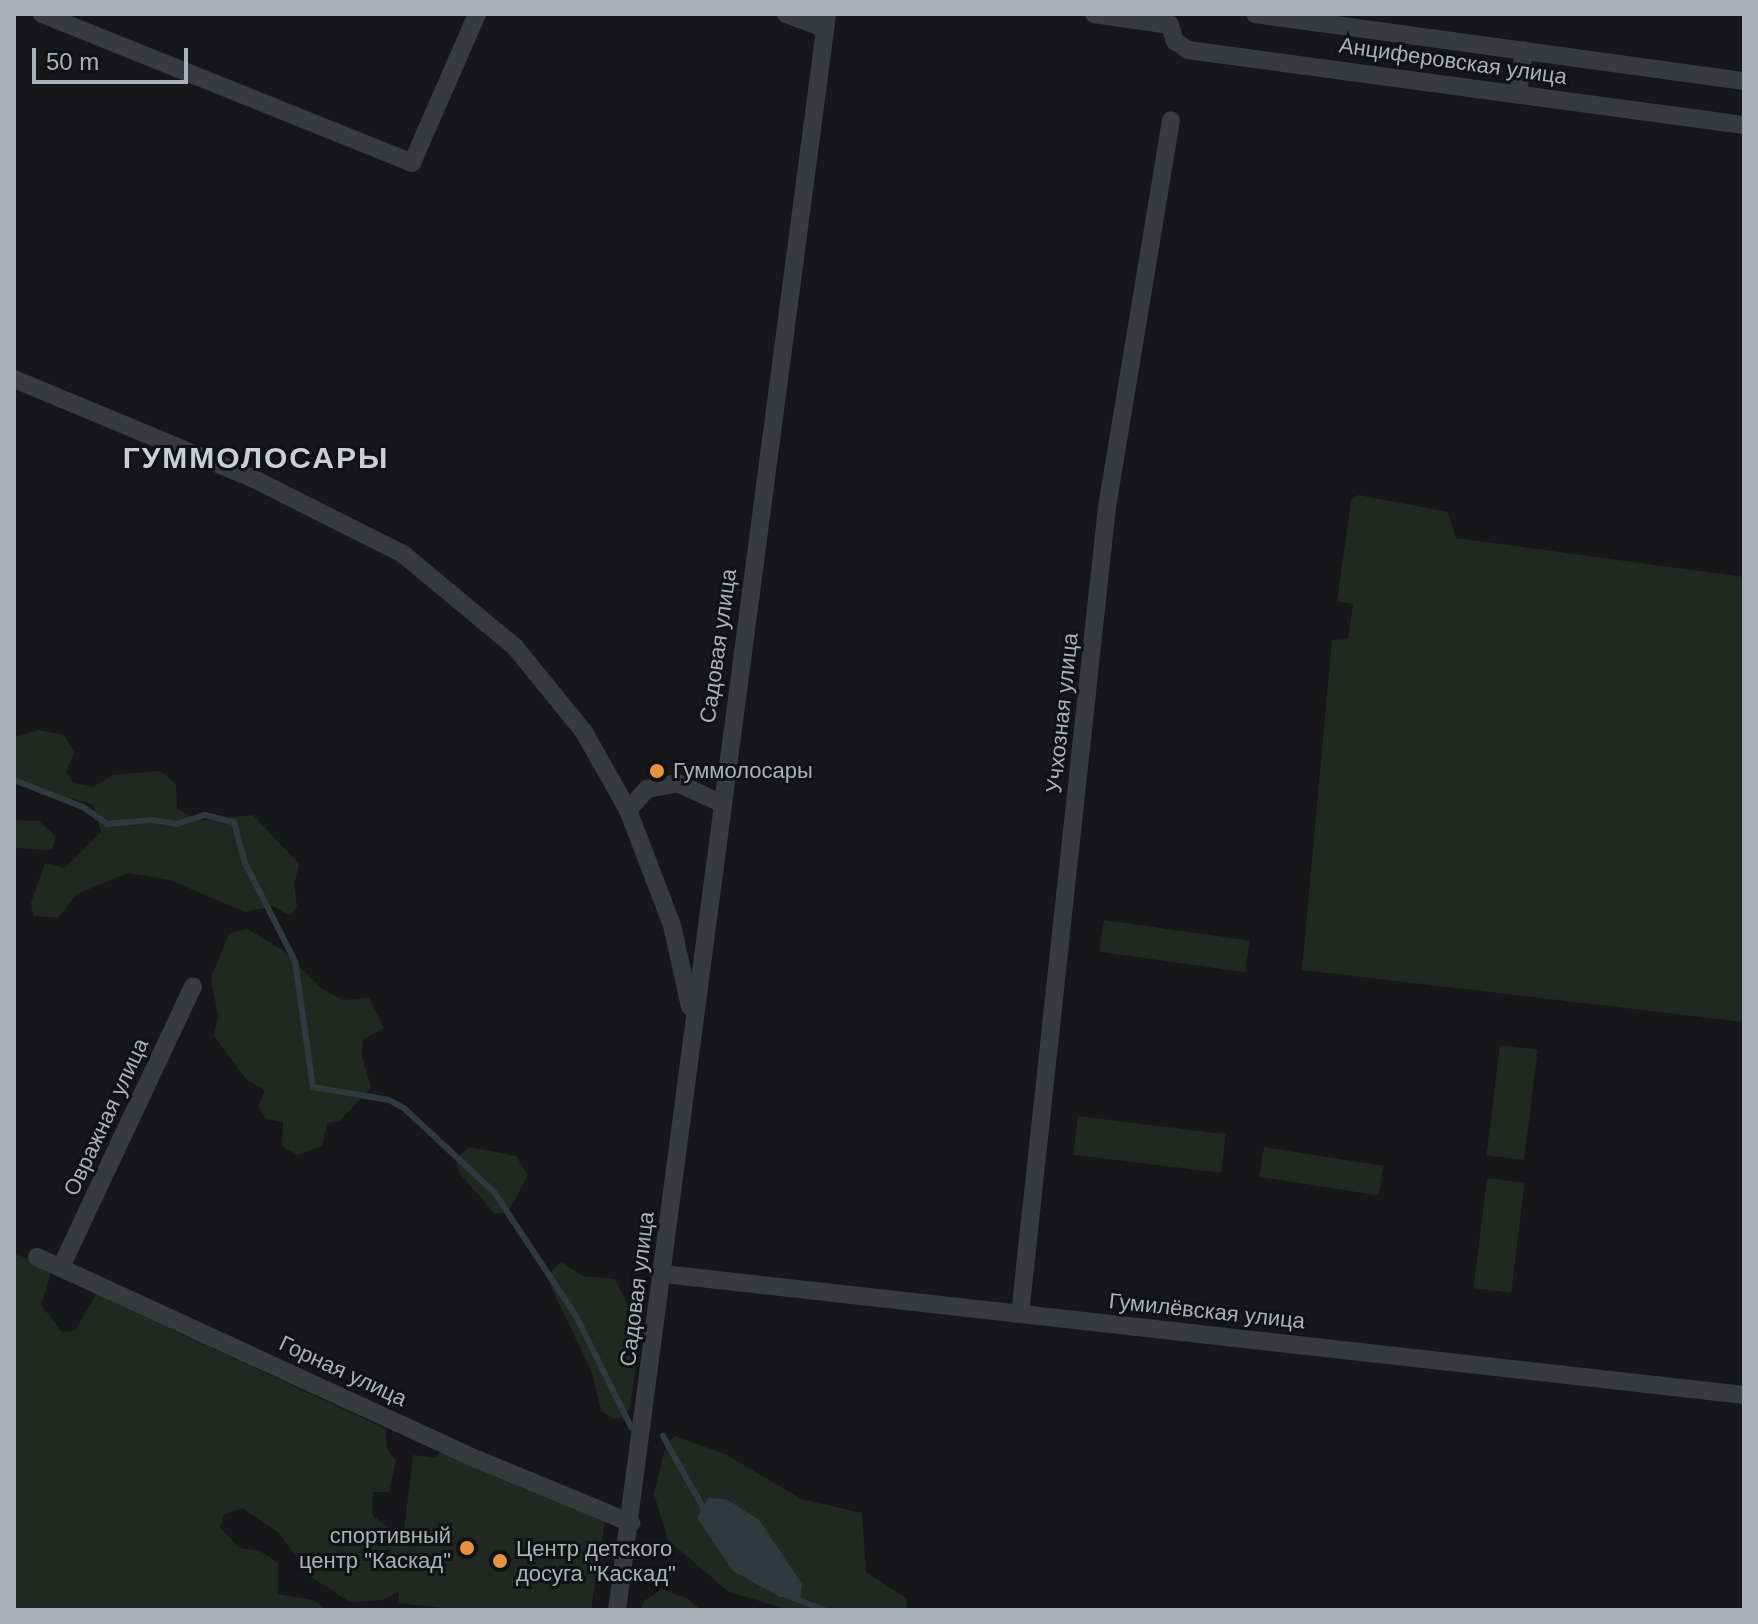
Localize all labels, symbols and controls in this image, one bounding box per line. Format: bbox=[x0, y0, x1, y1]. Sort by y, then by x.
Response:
scale bar bbox=[36, 32, 192, 82]
street label: Анциферовская улица bbox=[1337, 32, 1569, 90]
text: 50 m bbox=[46, 48, 99, 75]
district label: ГУММОЛОСАРЫ bbox=[123, 440, 389, 476]
street label: Садовая улица bbox=[694, 567, 742, 725]
street label: Учхозная улица bbox=[1040, 631, 1084, 795]
place label: Гуммолосары bbox=[673, 758, 813, 784]
marker: Гуммолосары bbox=[648, 762, 666, 780]
street label: Овражная улица bbox=[58, 1034, 154, 1200]
street label: Садовая улица bbox=[614, 1210, 660, 1368]
street label: Гумилёвская улица bbox=[1108, 1288, 1306, 1334]
street label: Горная улица bbox=[275, 1330, 411, 1412]
place label: спортивный центр "Каскад" bbox=[299, 1522, 451, 1574]
place label: Центр детского досуга "Каскад" bbox=[516, 1535, 676, 1586]
marker: спортивный центр "Каскад" bbox=[458, 1539, 476, 1557]
marker: Центр детского досуга "Каскад" bbox=[491, 1552, 509, 1570]

